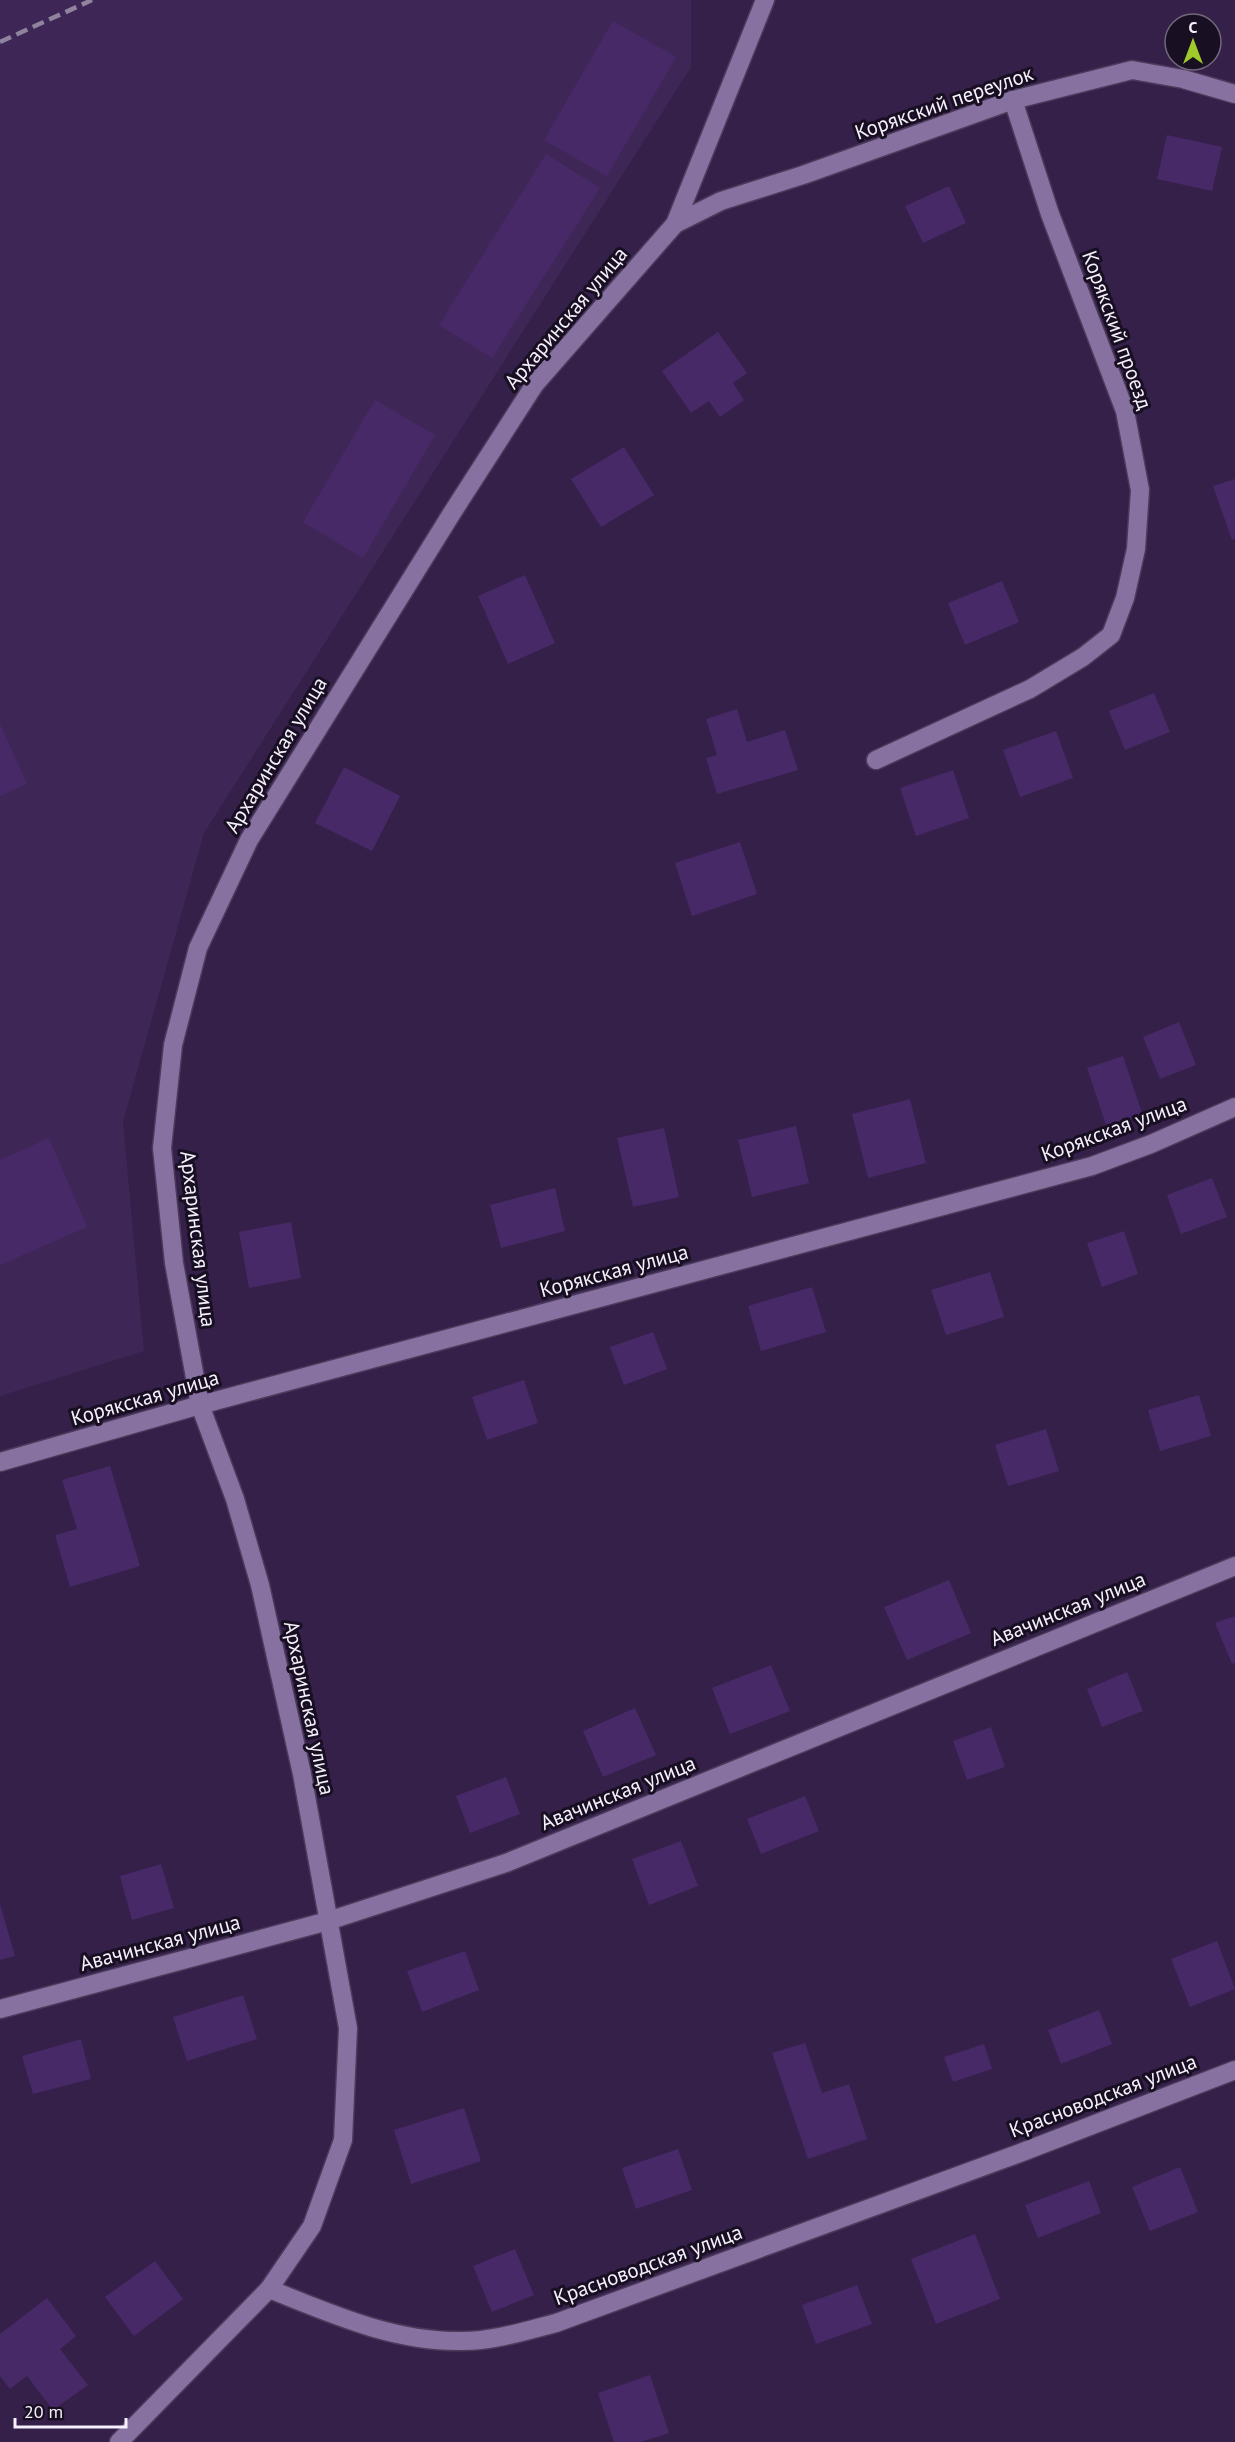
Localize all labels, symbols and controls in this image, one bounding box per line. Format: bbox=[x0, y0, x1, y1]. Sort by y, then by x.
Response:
north arrow bbox=[1163, 12, 1223, 72]
text: С bbox=[1189, 17, 1198, 37]
street label: Корякский переулок bbox=[851, 59, 1037, 146]
street label: Архаринская улица bbox=[498, 241, 633, 394]
street label: Корякский проезд bbox=[1076, 247, 1159, 413]
street label: Архаринская улица bbox=[218, 672, 333, 838]
street label: Корякская улица bbox=[1037, 1090, 1190, 1167]
street label: Архаринская улица bbox=[174, 1149, 223, 1329]
street label: Корякская улица bbox=[537, 1238, 691, 1303]
street label: Корякская улица bbox=[68, 1363, 222, 1432]
street label: Авачинская улица bbox=[986, 1565, 1149, 1652]
street label: Архаринская улица bbox=[278, 1618, 341, 1798]
street label: Авачинская улица bbox=[536, 1749, 699, 1836]
street label: Авачинская улица bbox=[77, 1908, 243, 1977]
street label: Красноводская улица bbox=[1005, 2047, 1200, 2144]
street label: Красноводская улица bbox=[550, 2218, 746, 2311]
scale bar bbox=[15, 2391, 126, 2429]
text: 20 m bbox=[24, 2400, 63, 2423]

